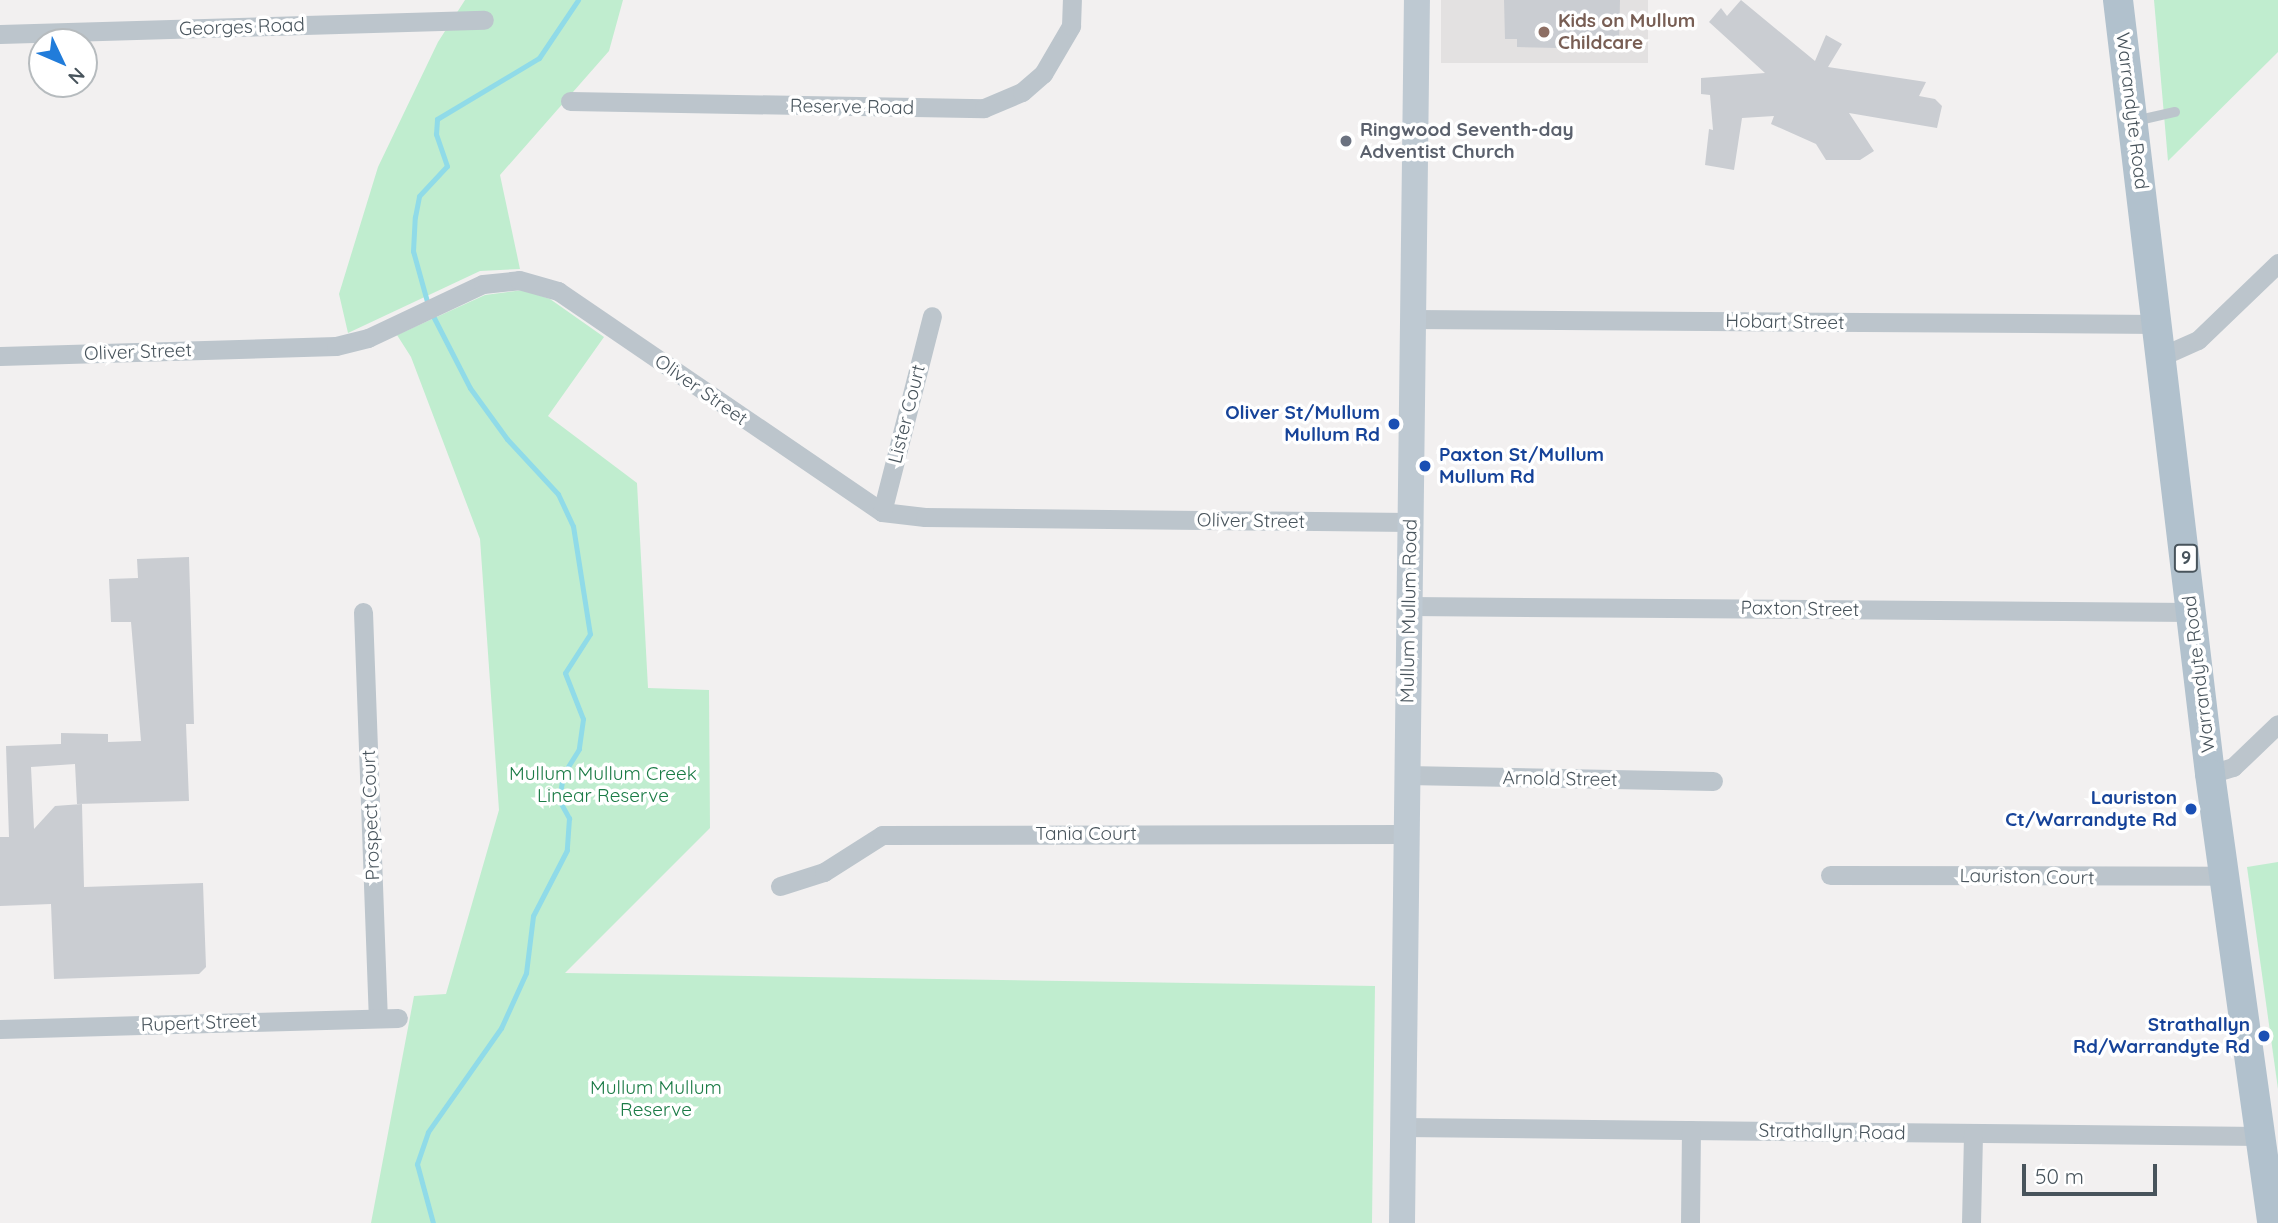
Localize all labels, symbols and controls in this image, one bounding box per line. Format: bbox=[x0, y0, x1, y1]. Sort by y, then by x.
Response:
place label: Kids on Mullum Childcare bbox=[1558, 10, 1695, 54]
street label: Georges Road bbox=[179, 13, 305, 41]
marker: Kids on Mullum Childcare bbox=[1536, 24, 1552, 40]
north arrow bbox=[28, 28, 98, 98]
street label: Warrandyte Road bbox=[2111, 31, 2153, 191]
text: N bbox=[63, 63, 90, 90]
street label: Reserve Road bbox=[790, 95, 914, 119]
place label: Ringwood Seventh-day Adventist Church bbox=[1360, 119, 1574, 163]
marker: Ringwood Seventh-day Adventist Church bbox=[1338, 133, 1354, 149]
street label: Hobart Street bbox=[1725, 310, 1845, 334]
street label: Oliver Street bbox=[84, 339, 192, 365]
street label: Oliver Street bbox=[650, 350, 752, 430]
street label: Lister Court bbox=[884, 362, 930, 466]
place label: Oliver St/Mullum Mullum Rd bbox=[1225, 402, 1380, 446]
marker: Oliver St/Mullum Mullum Rd bbox=[1386, 416, 1402, 432]
place label: Paxton St/Mullum Mullum Rd bbox=[1439, 444, 1604, 488]
marker: Paxton St/Mullum Mullum Rd bbox=[1417, 458, 1433, 474]
street label: Oliver Street bbox=[1197, 509, 1305, 533]
street label: Mullum Mullum Road bbox=[1396, 519, 1422, 703]
road number: 9 bbox=[2174, 544, 2198, 572]
street label: Warrandyte Road bbox=[2178, 594, 2220, 754]
street label: Paxton Street bbox=[1740, 597, 1860, 621]
street label: Prospect Court bbox=[357, 749, 385, 881]
park label: Mullum Mullum Creek Linear Reserve bbox=[509, 763, 697, 807]
street label: Arnold Street bbox=[1502, 767, 1618, 791]
place label: Lauriston Ct/Warrandyte Rd bbox=[2005, 787, 2177, 831]
marker: Lauriston Ct/Warrandyte Rd bbox=[2183, 801, 2199, 817]
street label: Tania Court bbox=[1035, 823, 1137, 845]
street label: Lauriston Court bbox=[1959, 864, 2095, 890]
street label: Rupert Street bbox=[140, 1010, 258, 1036]
place label: Strathallyn Rd/Warrandyte Rd bbox=[2073, 1014, 2250, 1058]
marker: Strathallyn Rd/Warrandyte Rd bbox=[2256, 1028, 2272, 1044]
park label: Mullum Mullum Reserve bbox=[590, 1077, 722, 1121]
street label: Strathallyn Road bbox=[1758, 1119, 1906, 1145]
scale bar bbox=[2026, 1150, 2161, 1194]
text: 50 m bbox=[2035, 1163, 2084, 1189]

